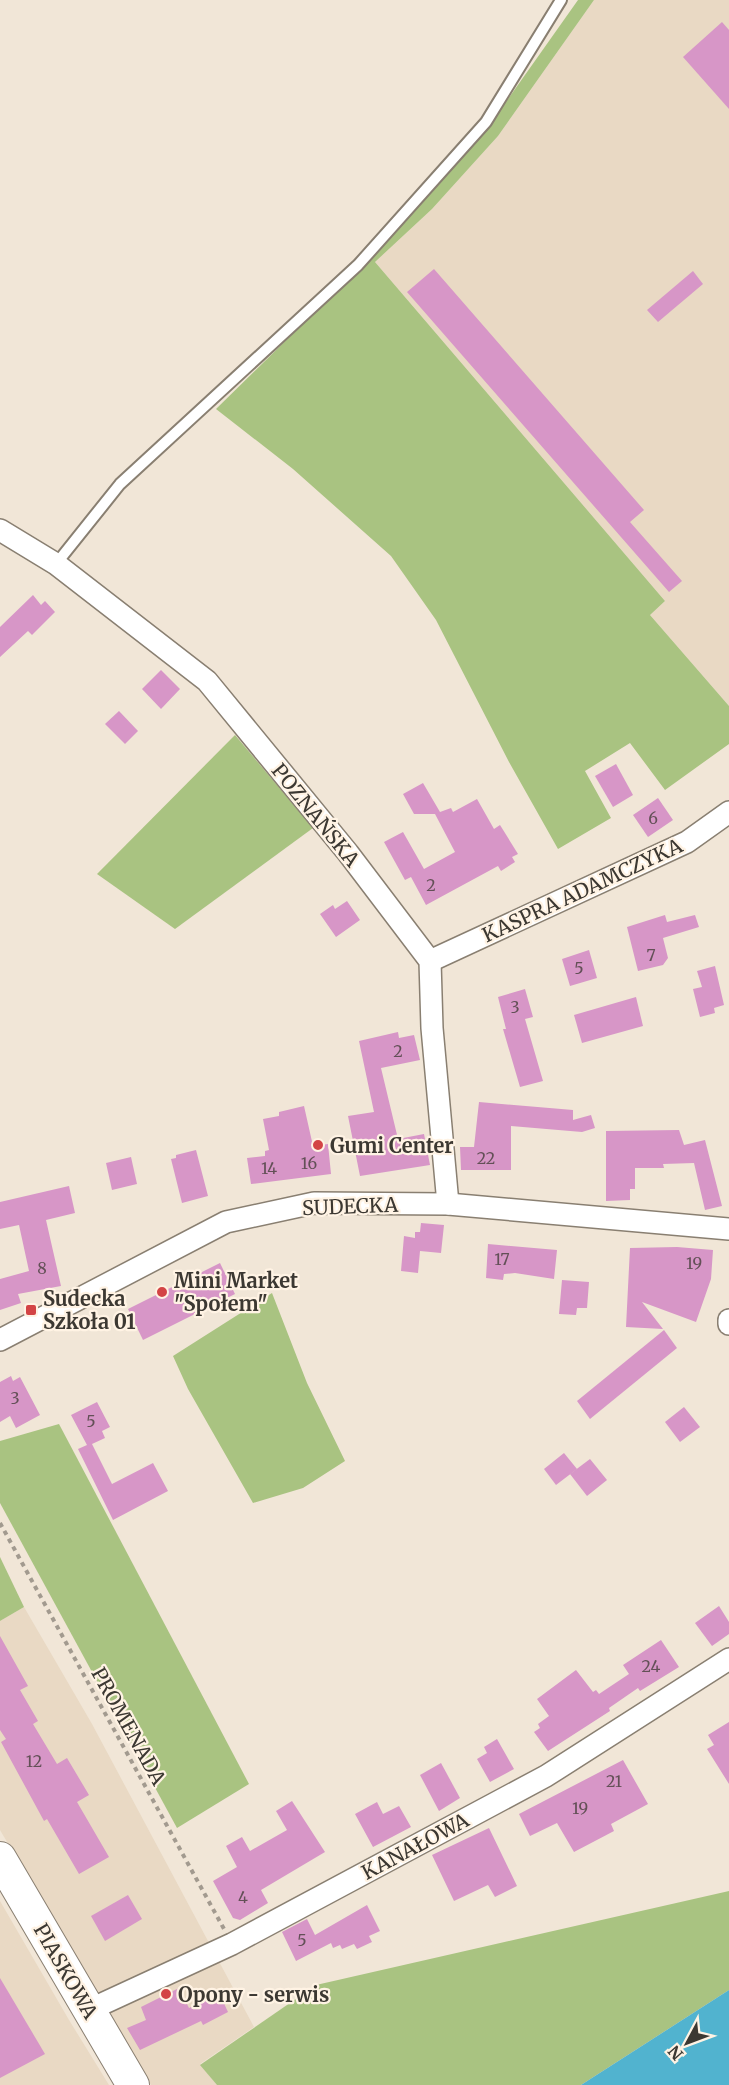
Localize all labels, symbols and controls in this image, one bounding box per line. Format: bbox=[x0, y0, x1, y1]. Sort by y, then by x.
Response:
street label: POZNAŃSKA bbox=[267, 757, 367, 872]
house number: 6 bbox=[648, 808, 658, 828]
street label: KASPRA ADAMCZYKA bbox=[478, 832, 687, 947]
house number: 2 bbox=[426, 875, 436, 895]
house number: 7 bbox=[646, 945, 656, 965]
house number: 5 bbox=[574, 958, 584, 978]
house number: 3 bbox=[510, 997, 520, 1017]
house number: 2 bbox=[393, 1041, 403, 1061]
place label: Gumi Center bbox=[330, 1133, 454, 1158]
marker: Gumi Center bbox=[311, 1138, 325, 1152]
house number: 22 bbox=[477, 1148, 495, 1168]
house number: 16 bbox=[301, 1153, 317, 1173]
house number: 14 bbox=[261, 1158, 277, 1178]
street label: SUDECKA bbox=[302, 1192, 399, 1220]
house number: 17 bbox=[494, 1249, 510, 1269]
house number: 19 bbox=[686, 1253, 702, 1273]
house number: 8 bbox=[37, 1258, 47, 1278]
place label: Mini Market "Społem" bbox=[174, 1268, 298, 1316]
marker: Mini Market "Społem" bbox=[155, 1285, 169, 1299]
place label: Sudecka Szkoła 01 bbox=[43, 1286, 136, 1334]
marker: Sudecka Szkoła 01 bbox=[24, 1303, 38, 1317]
house number: 3 bbox=[10, 1388, 20, 1408]
house number: 5 bbox=[86, 1411, 96, 1431]
house number: 24 bbox=[642, 1656, 661, 1676]
street label: PROMENADA bbox=[86, 1663, 172, 1790]
house number: 12 bbox=[26, 1751, 42, 1771]
house number: 21 bbox=[606, 1771, 622, 1791]
house number: 19 bbox=[572, 1798, 588, 1818]
street label: KANAŁOWA bbox=[357, 1807, 474, 1885]
house number: 4 bbox=[238, 1887, 248, 1907]
street label: PIASKOWA bbox=[29, 1919, 104, 2024]
house number: 5 bbox=[297, 1930, 307, 1950]
place label: Opony - serwis bbox=[178, 1982, 329, 2007]
marker: Opony - serwis bbox=[159, 1987, 173, 2001]
north arrow bbox=[657, 2013, 717, 2073]
text: N bbox=[664, 2041, 687, 2064]

